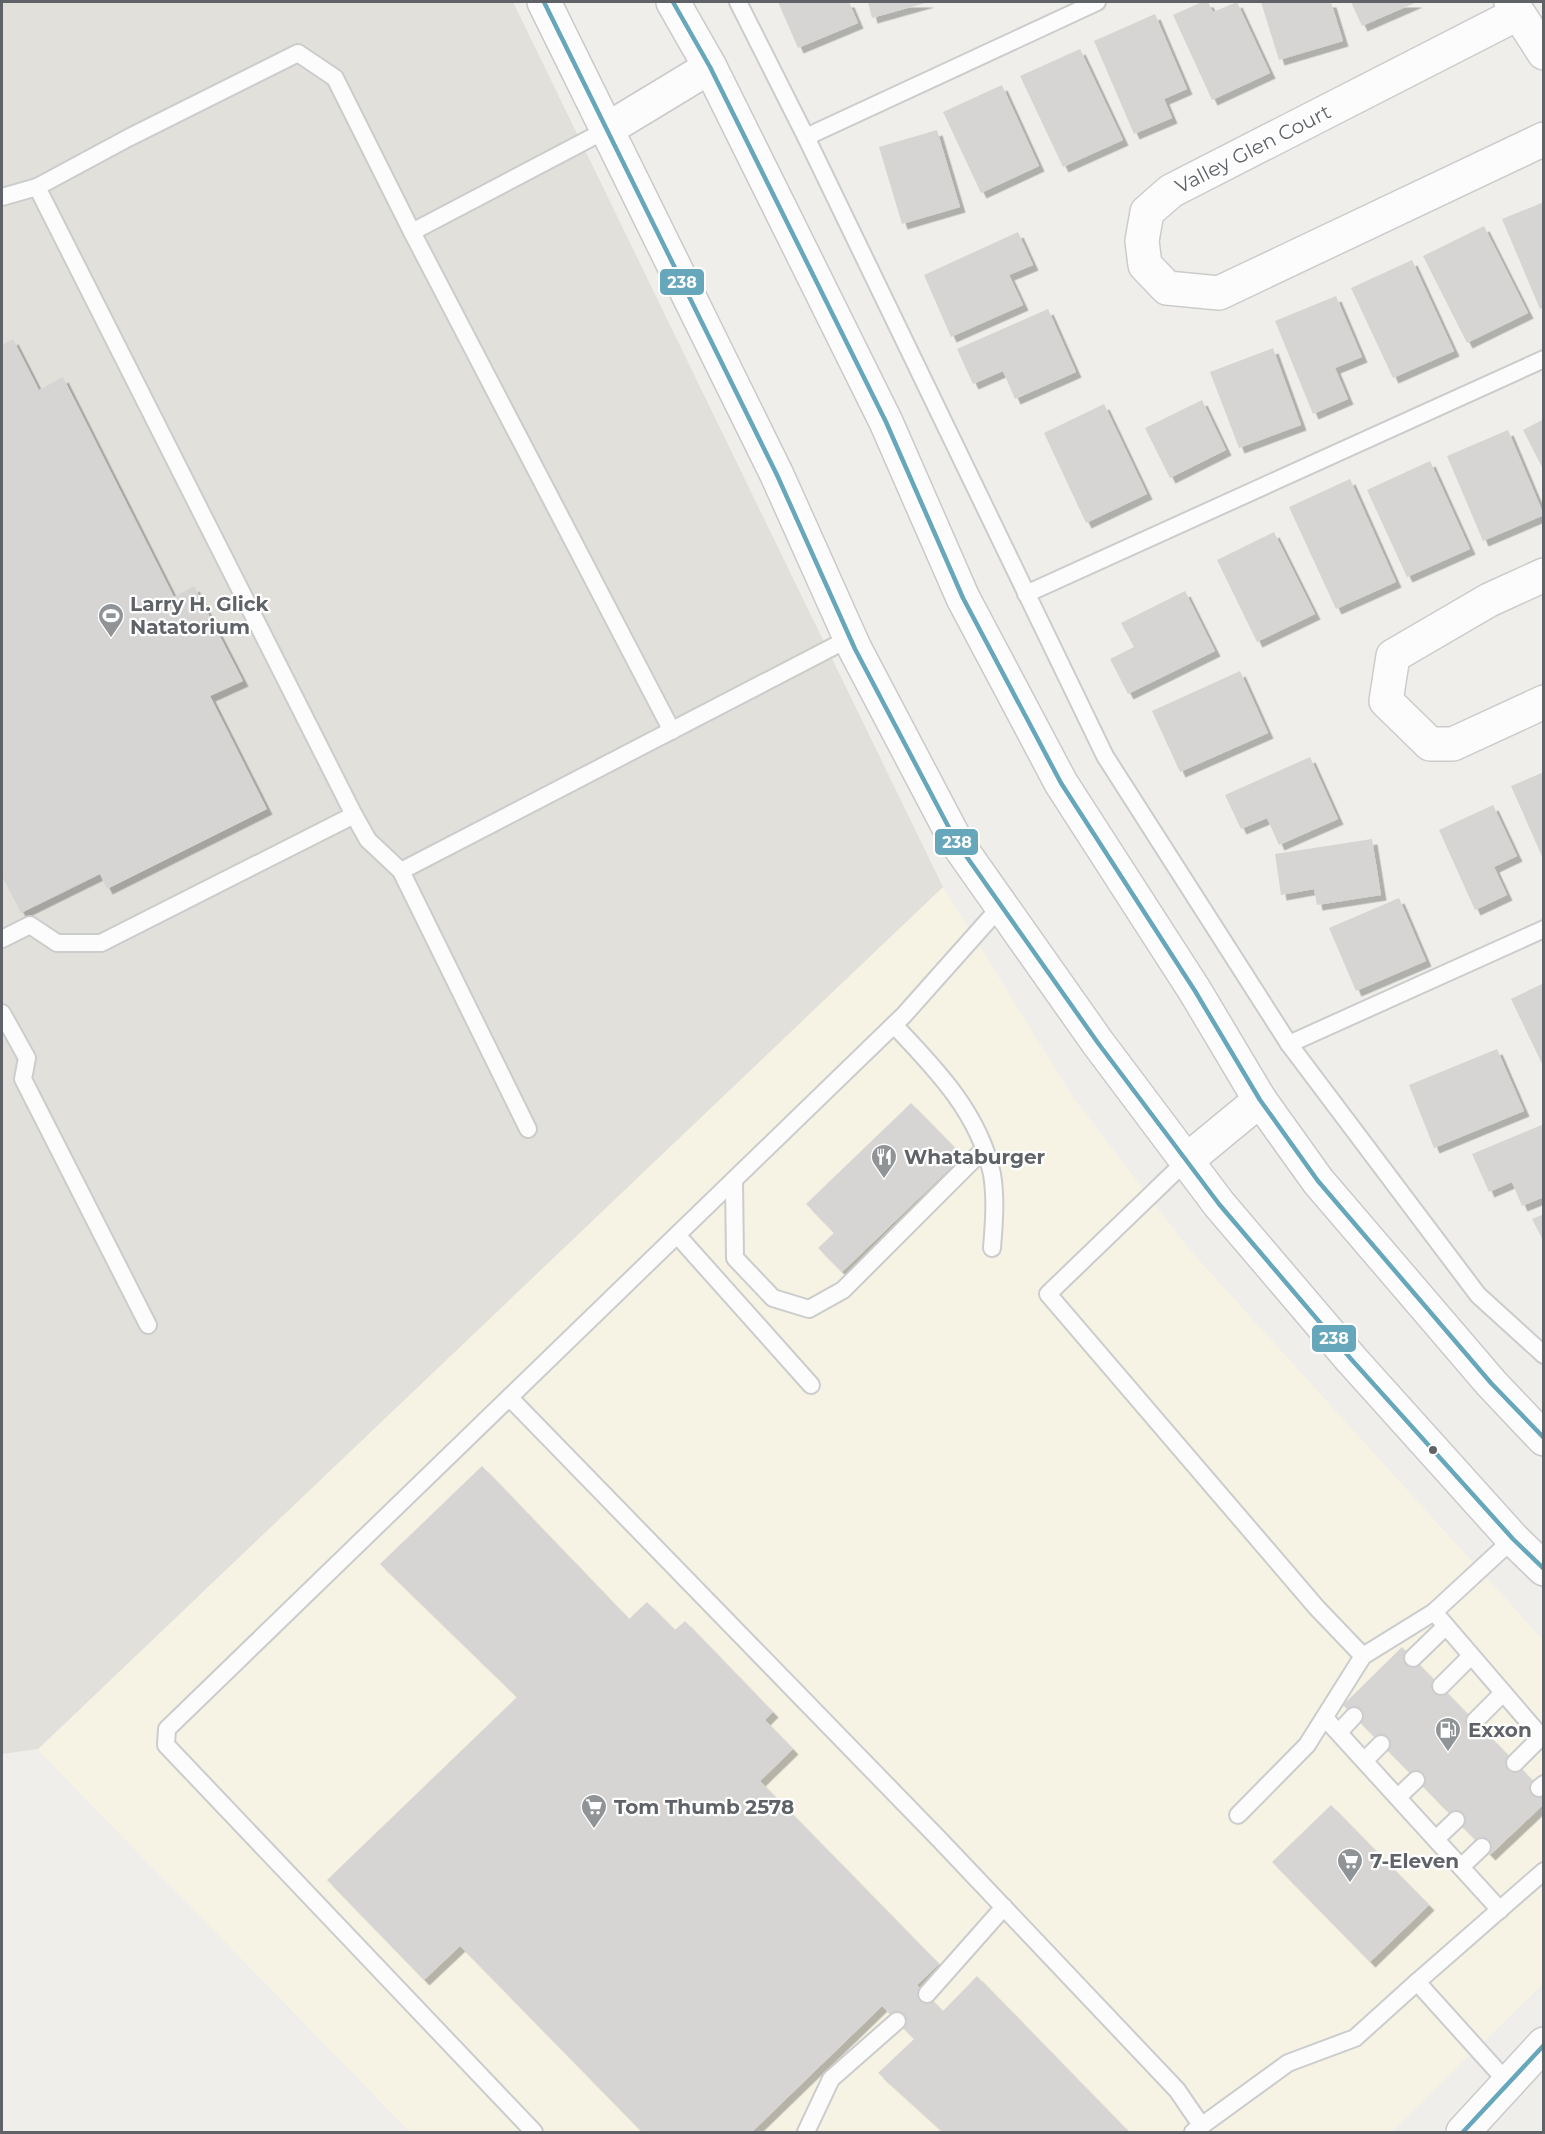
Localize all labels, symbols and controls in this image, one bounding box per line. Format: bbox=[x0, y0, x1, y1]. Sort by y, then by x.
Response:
street label: Valley Glen Court bbox=[1171, 99, 1335, 199]
line badge: 238 bbox=[659, 268, 705, 296]
text: 238 bbox=[667, 273, 697, 292]
place label: Larry H. Glick Natatorium bbox=[130, 592, 270, 639]
sports icon: Larry H. Glick Natatorium bbox=[96, 601, 126, 639]
line badge: 238 bbox=[934, 828, 979, 856]
text: 238 bbox=[942, 833, 972, 852]
restaurant icon: Whataburger bbox=[869, 1142, 899, 1180]
place label: Whataburger bbox=[904, 1145, 1046, 1169]
line badge: 238 bbox=[1311, 1324, 1357, 1353]
text: 238 bbox=[1319, 1329, 1349, 1348]
unlabelled marker bbox=[1427, 1444, 1439, 1456]
fuel station icon: Exxon bbox=[1433, 1715, 1463, 1753]
place label: Exxon bbox=[1468, 1718, 1532, 1742]
supermarket icon: Tom Thumb 2578 bbox=[579, 1792, 609, 1830]
place label: Tom Thumb 2578 bbox=[614, 1795, 794, 1819]
supermarket icon: 7-Eleven bbox=[1335, 1846, 1365, 1884]
place label: 7-Eleven bbox=[1370, 1849, 1459, 1873]

